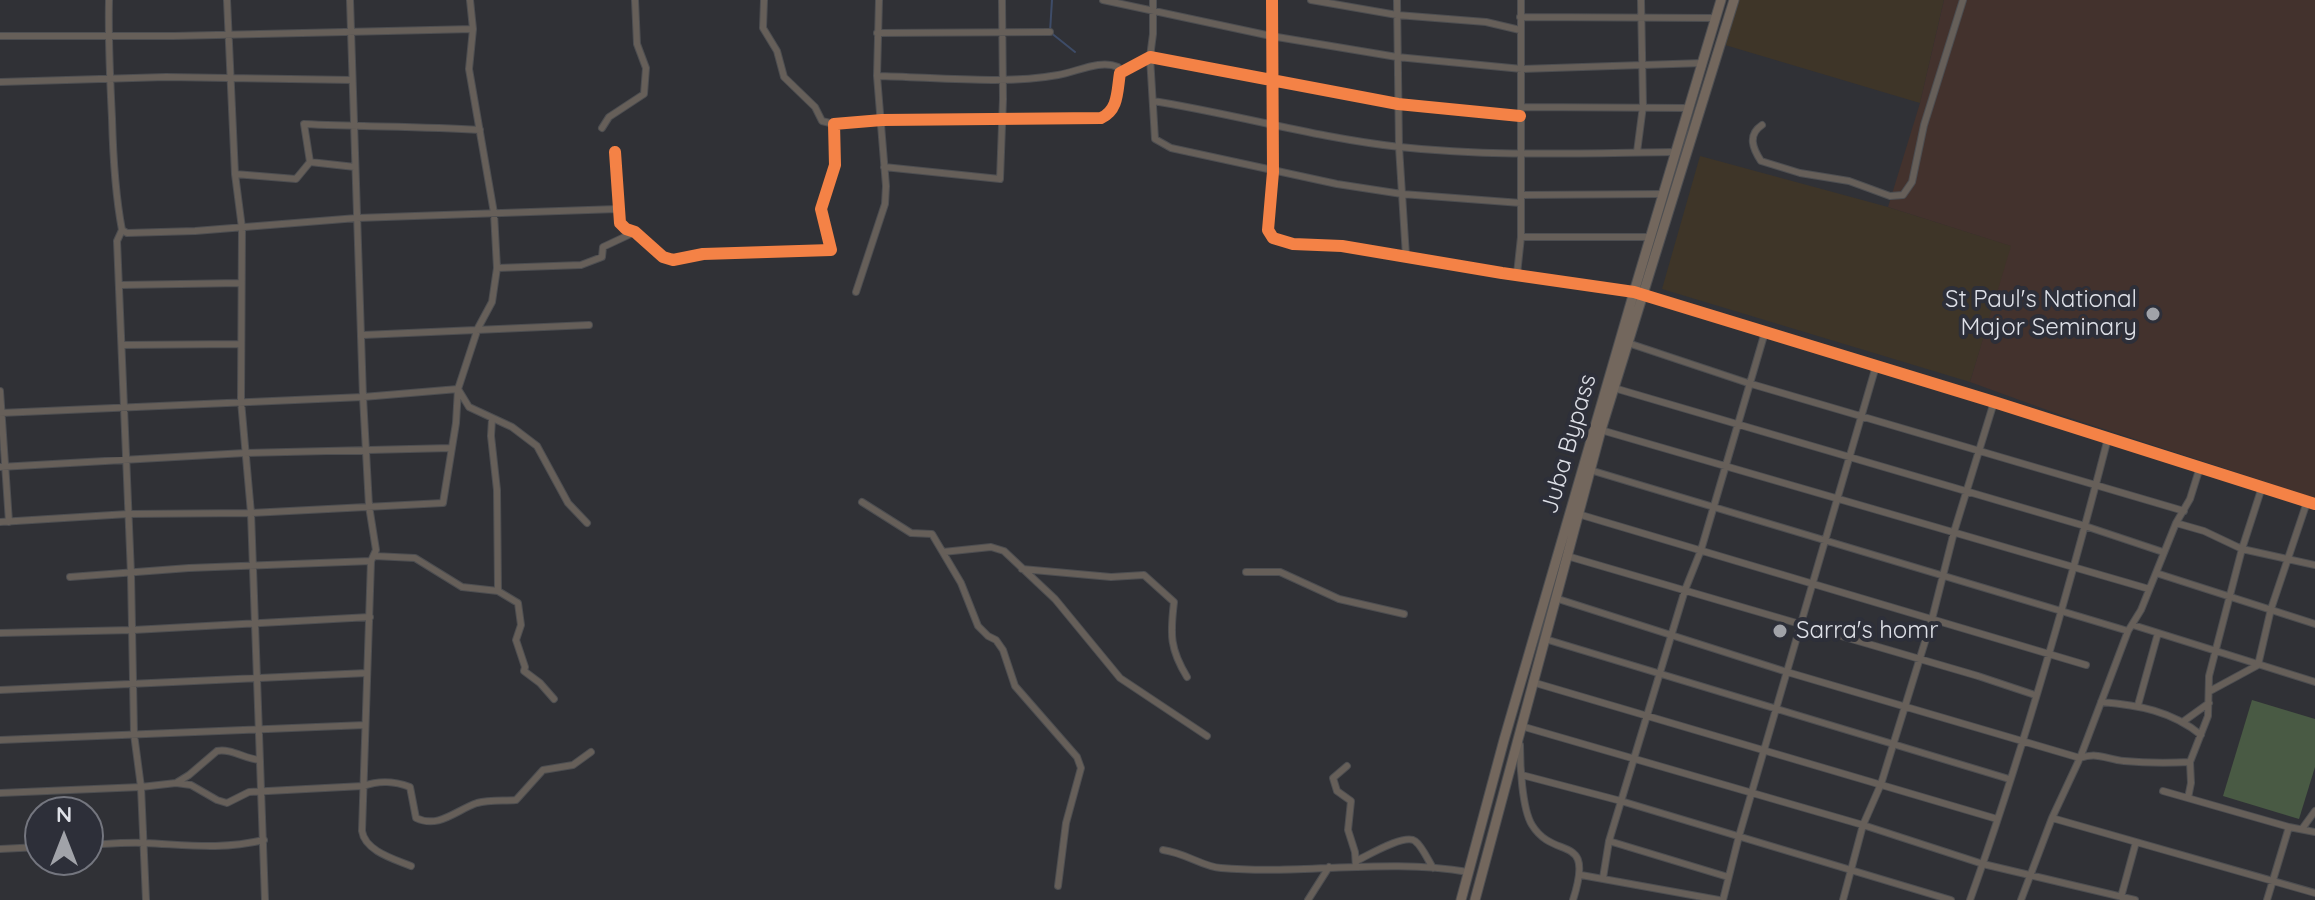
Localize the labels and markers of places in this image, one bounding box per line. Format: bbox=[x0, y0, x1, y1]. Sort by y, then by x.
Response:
place label: St Paul's National Major Seminary bbox=[1945, 286, 2137, 342]
marker: St Paul's National Major Seminary bbox=[2144, 305, 2162, 323]
place label: Sarra's homr bbox=[1796, 617, 1938, 645]
marker: Sarra's homr bbox=[1771, 622, 1789, 640]

